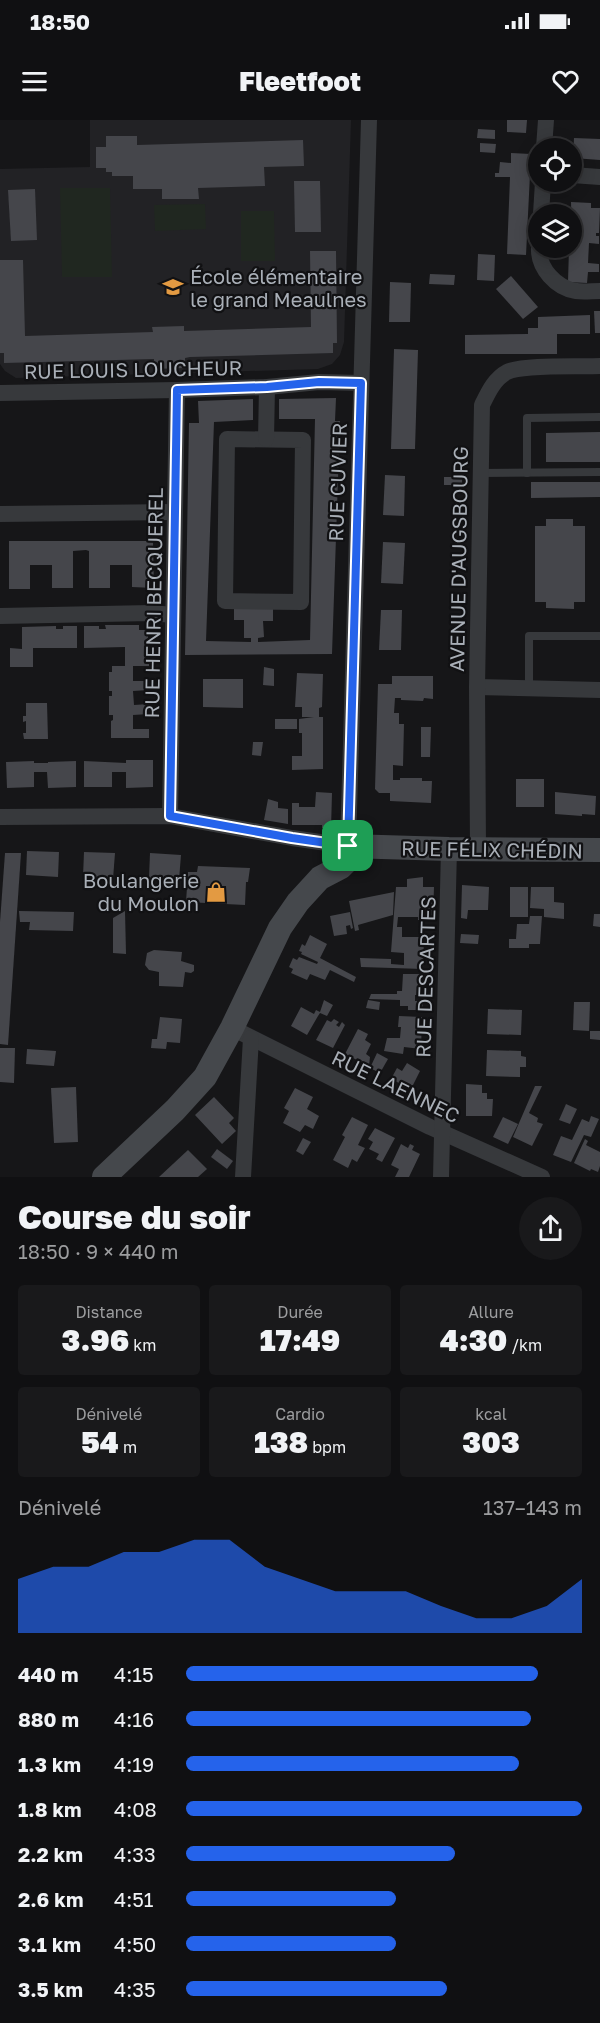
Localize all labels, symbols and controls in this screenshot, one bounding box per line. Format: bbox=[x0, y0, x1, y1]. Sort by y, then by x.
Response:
text: 18:50 bbox=[30, 8, 90, 35]
icon: menu bbox=[18, 65, 51, 98]
text: Fleetfoot bbox=[239, 65, 361, 97]
icon: heart bbox=[549, 65, 582, 98]
map controls bbox=[528, 138, 582, 258]
button: locate bbox=[528, 138, 582, 192]
button: layers bbox=[528, 204, 582, 258]
place label: École élémentaire le grand Meaulnes bbox=[190, 264, 367, 311]
school or university icon: École élémentaire le grand Meaulnes bbox=[161, 275, 185, 299]
street label: RUE LOUIS LOUCHEUR bbox=[24, 355, 242, 383]
street label: RUE CUVIER bbox=[323, 422, 351, 542]
street label: AVENUE D'AUGSBOURG bbox=[444, 446, 472, 672]
street label: RUE HENRI BECQUEREL bbox=[139, 488, 167, 718]
pin bbox=[322, 820, 373, 871]
icon: arrive bbox=[331, 829, 364, 862]
street label: RUE FÉLIX CHÉDIN bbox=[401, 835, 583, 863]
place label: Boulangerie du Moulon bbox=[83, 868, 199, 915]
shop icon: Boulangerie du Moulon bbox=[204, 880, 228, 904]
street label: RUE DESCARTES bbox=[410, 896, 440, 1058]
street label: RUE LAENNEC bbox=[328, 1045, 464, 1127]
text: Course du soir bbox=[18, 1197, 251, 1236]
button: share bbox=[519, 1197, 582, 1260]
text: 18:50 · 9 × 440 m bbox=[18, 1239, 179, 1263]
text: Distance bbox=[75, 1302, 143, 1322]
text: Durée bbox=[277, 1302, 323, 1322]
text: Allure bbox=[468, 1302, 514, 1322]
text: 3.96 bbox=[61, 1322, 129, 1358]
text: 17:49 bbox=[260, 1322, 340, 1358]
text: 4:30 bbox=[440, 1322, 507, 1358]
text: km bbox=[129, 1335, 157, 1355]
text: /km bbox=[507, 1335, 542, 1355]
text: Dénivelé bbox=[76, 1404, 142, 1424]
text: Cardio bbox=[275, 1404, 325, 1424]
text: kcal bbox=[475, 1404, 507, 1424]
text: 54 bbox=[81, 1424, 119, 1460]
text: 138 bbox=[254, 1424, 308, 1460]
text: 303 bbox=[462, 1424, 520, 1460]
text: m bbox=[119, 1437, 137, 1457]
text: bpm bbox=[308, 1437, 346, 1457]
text: Dénivelé bbox=[18, 1495, 101, 1519]
text: 137–143 m bbox=[483, 1495, 582, 1519]
text: 440 m bbox=[18, 1662, 79, 1686]
text: 4:15 bbox=[114, 1662, 154, 1686]
text: 880 m bbox=[18, 1707, 79, 1731]
text: 4:16 bbox=[114, 1707, 154, 1731]
text: 1.3 km bbox=[18, 1752, 81, 1776]
text: 4:19 bbox=[114, 1752, 154, 1776]
text: 1.8 km bbox=[18, 1797, 82, 1821]
text: 4:08 bbox=[114, 1797, 157, 1821]
text: 2.2 km bbox=[18, 1842, 83, 1866]
text: 4:33 bbox=[114, 1842, 156, 1866]
text: 2.6 km bbox=[18, 1887, 83, 1911]
text: 4:51 bbox=[114, 1887, 154, 1911]
text: 3.1 km bbox=[18, 1932, 81, 1956]
text: 4:50 bbox=[114, 1932, 156, 1956]
text: 3.5 km bbox=[18, 1977, 83, 2001]
text: 4:35 bbox=[114, 1977, 156, 2001]

